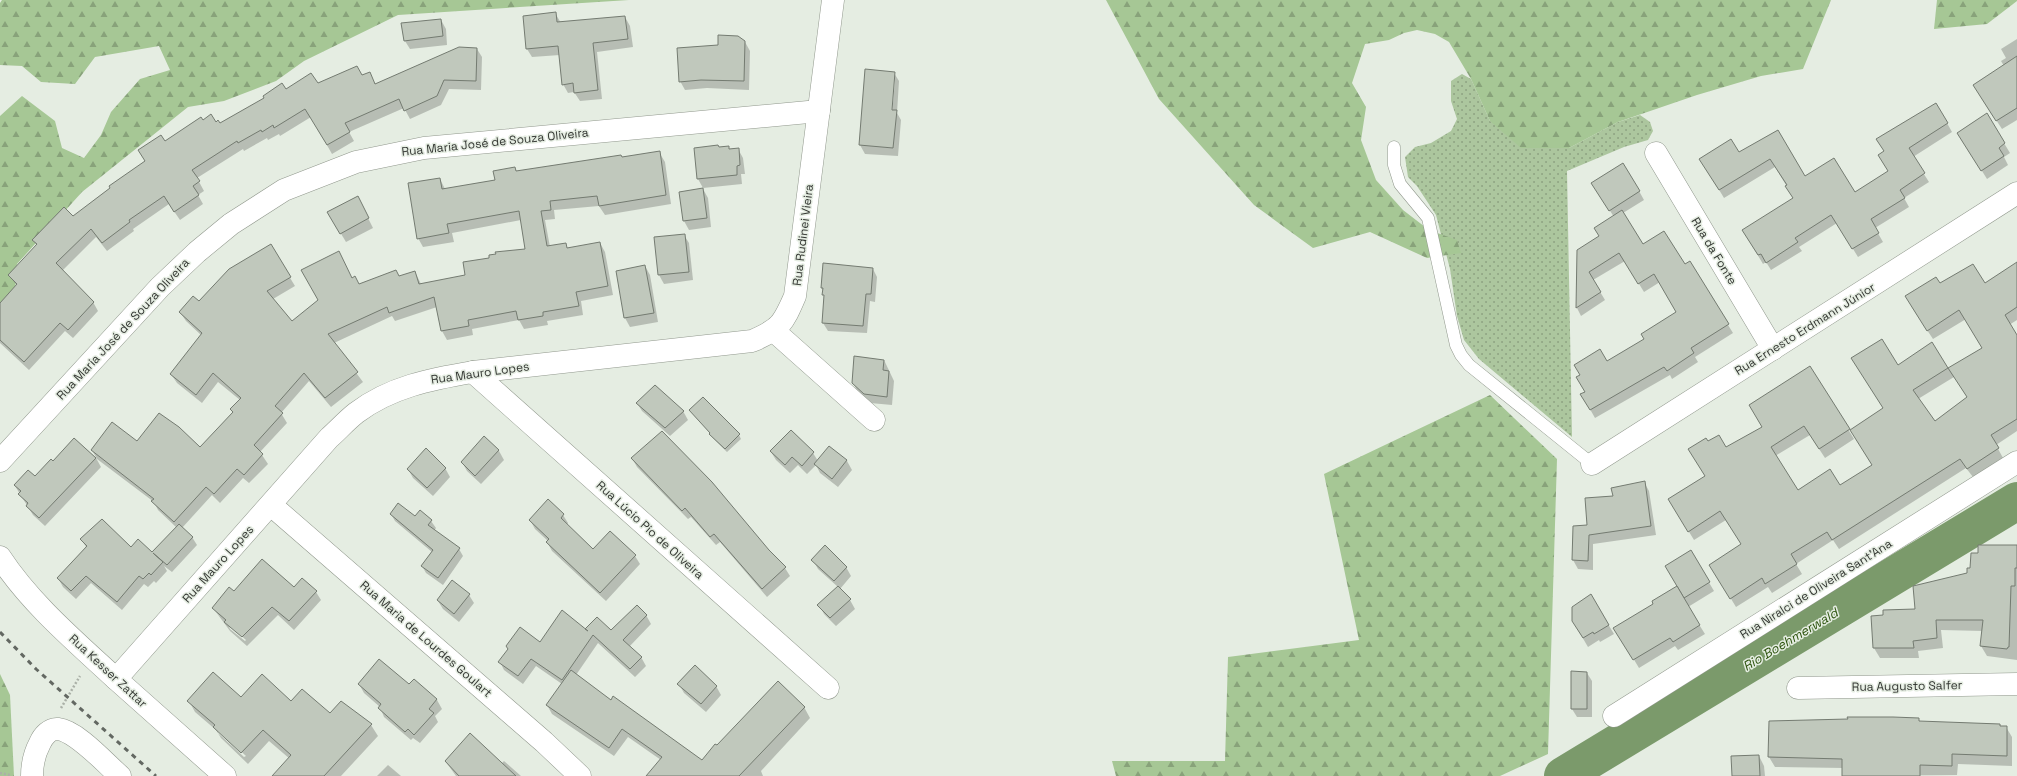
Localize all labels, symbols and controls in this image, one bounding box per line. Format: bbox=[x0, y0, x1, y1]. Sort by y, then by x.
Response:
street label: Rua Maria José de Souza Oliveira bbox=[401, 124, 589, 160]
street label: Rua Rudinei Vieira bbox=[789, 183, 817, 287]
street label: Rua da Fonte bbox=[1688, 214, 1740, 288]
street label: Rua Maria José de Souza Oliveira bbox=[53, 255, 193, 403]
street label: Rua Ernesto Erdmann Júnior bbox=[1732, 279, 1879, 379]
street label: Rua Mauro Lopes bbox=[430, 358, 530, 388]
street label: Rua Lúcio Pio de Oliveira bbox=[593, 477, 707, 583]
street label: Rua Mauro Lopes bbox=[179, 522, 257, 606]
street label: Rua Niralci de Oliveira Sant'Ana bbox=[1737, 535, 1895, 643]
street label: Rua Maria de Lourdes Goulart bbox=[357, 577, 495, 701]
water label: Rio Boehmerwald bbox=[1740, 603, 1842, 675]
street label: Rua Kesser Zattar bbox=[66, 631, 151, 712]
street label: Rua Augusto Salfer bbox=[1852, 677, 1963, 695]

